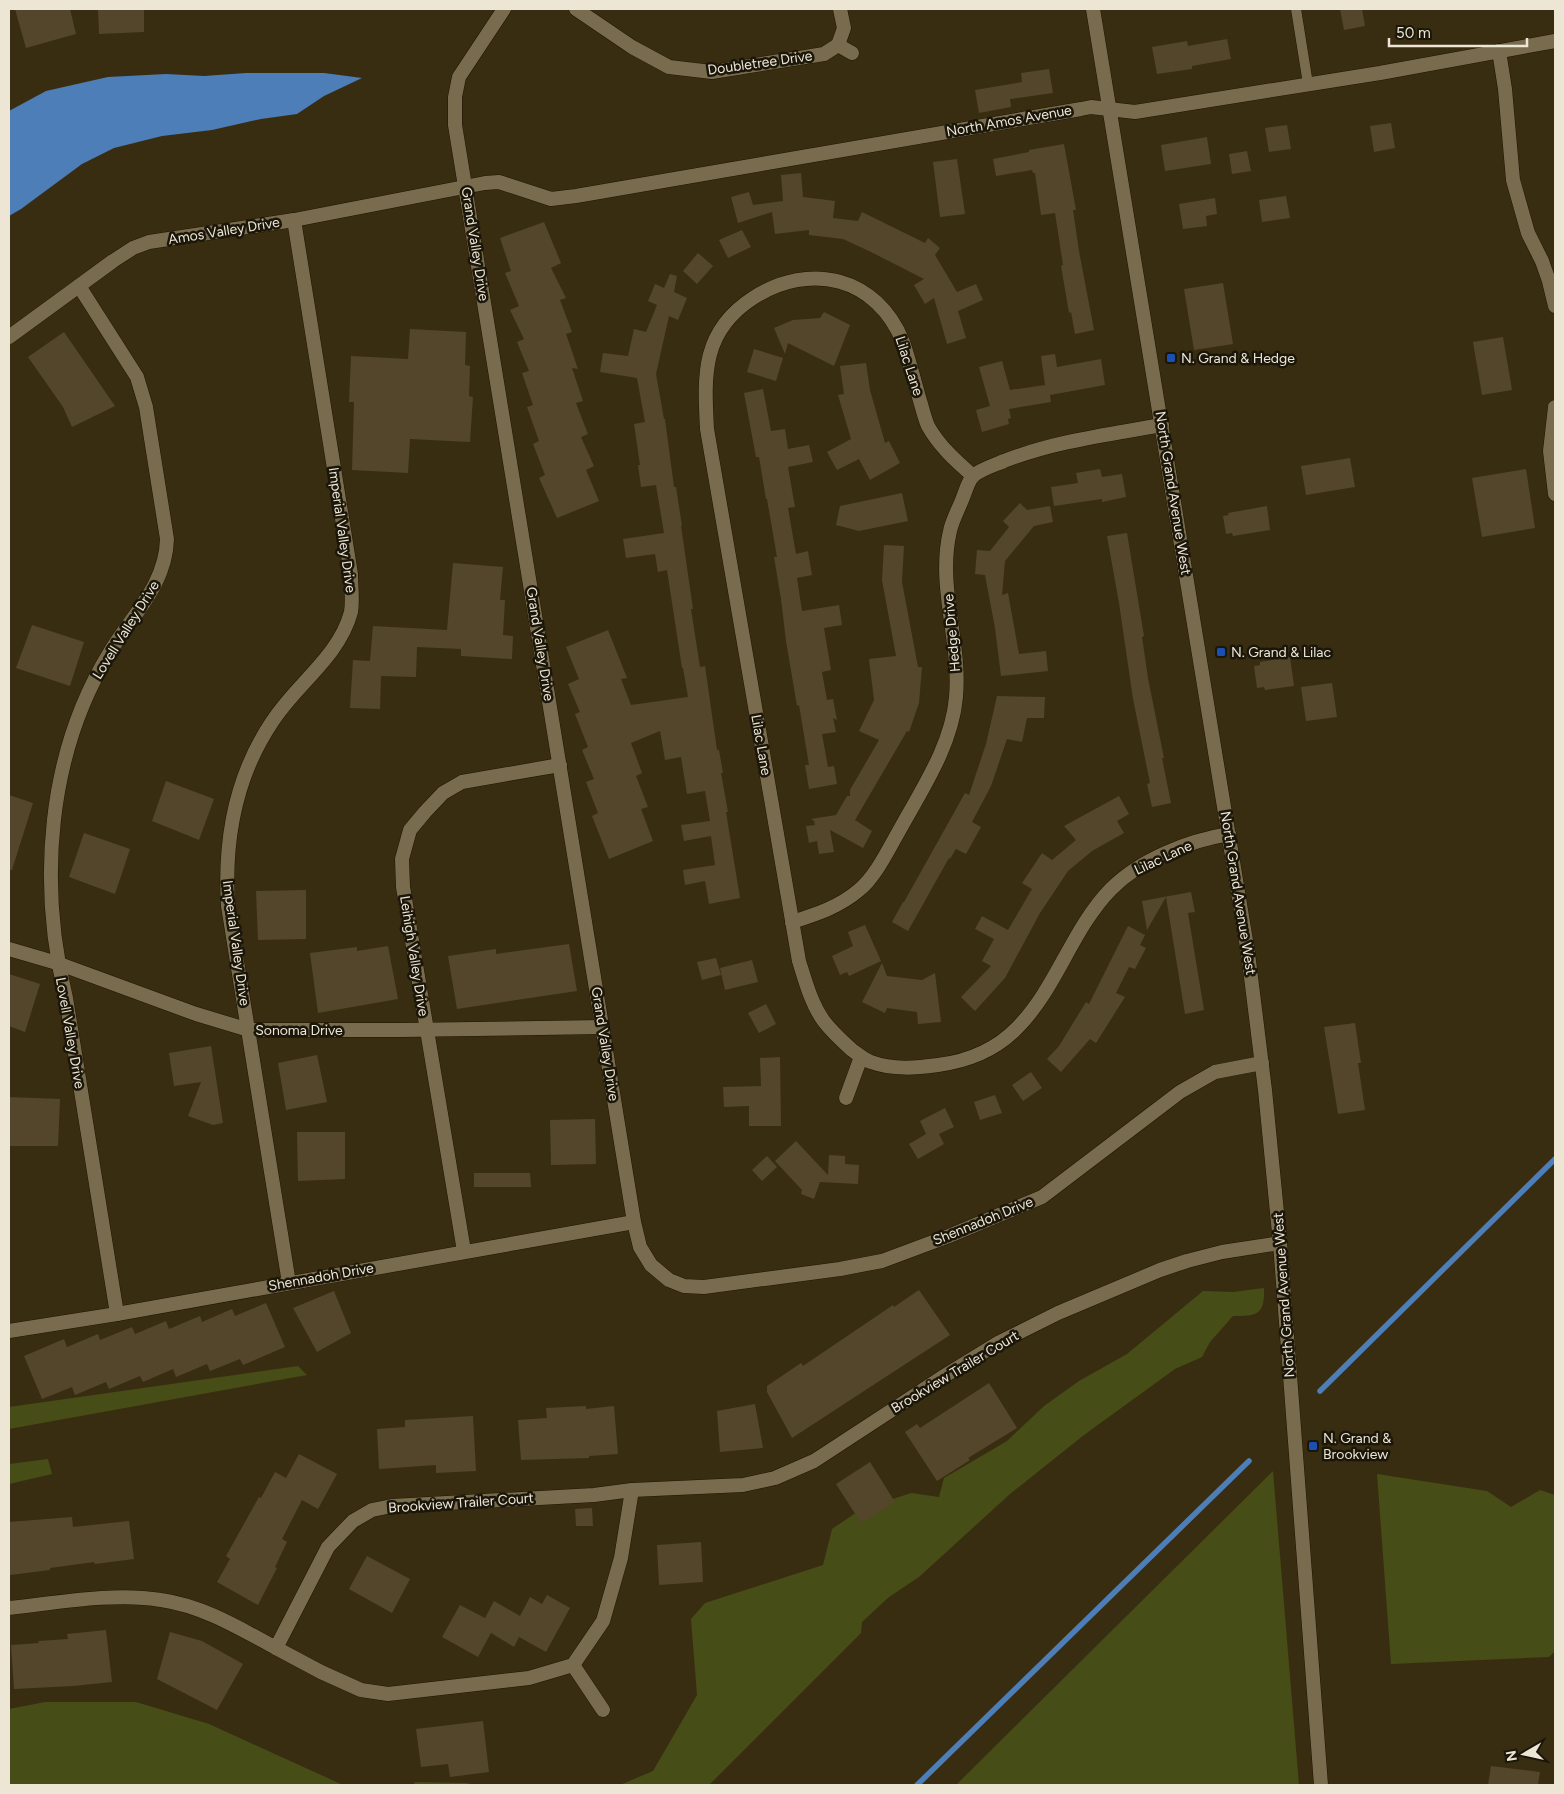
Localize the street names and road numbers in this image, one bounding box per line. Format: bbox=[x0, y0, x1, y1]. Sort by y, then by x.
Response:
street label: Doubletree Drive bbox=[707, 47, 814, 79]
street label: North Amos Avenue bbox=[945, 102, 1073, 140]
street label: Grand Valley Drive bbox=[458, 186, 492, 303]
street label: Amos Valley Drive bbox=[167, 214, 281, 248]
street label: Lilac Lane bbox=[891, 334, 927, 398]
street label: North Grand Avenue West bbox=[1152, 410, 1194, 576]
street label: Imperial Valley Drive bbox=[325, 466, 359, 594]
street label: Lovell Valley Drive bbox=[89, 577, 163, 682]
street label: Grand Valley Drive bbox=[523, 586, 557, 703]
street label: Hedge Drive bbox=[940, 593, 964, 673]
street label: Lilac Lane bbox=[747, 713, 775, 777]
street label: North Grand Avenue West bbox=[1217, 810, 1259, 976]
street label: Lilac Lane bbox=[1131, 837, 1195, 879]
street label: Imperial Valley Drive bbox=[219, 879, 253, 1007]
street label: Leihigh Valley Drive bbox=[396, 895, 432, 1018]
street label: Lovell Valley Drive bbox=[52, 976, 88, 1090]
street label: Grand Valley Drive bbox=[588, 986, 622, 1103]
street label: Sonoma Drive bbox=[255, 1022, 343, 1039]
street label: Shennadoh Drive bbox=[930, 1193, 1036, 1249]
street label: North Grand Avenue West bbox=[1270, 1212, 1298, 1378]
street label: Shennadoh Drive bbox=[267, 1259, 375, 1295]
street label: Brookview Trailer Court bbox=[888, 1327, 1022, 1417]
street label: Brookview Trailer Court bbox=[388, 1489, 534, 1517]

